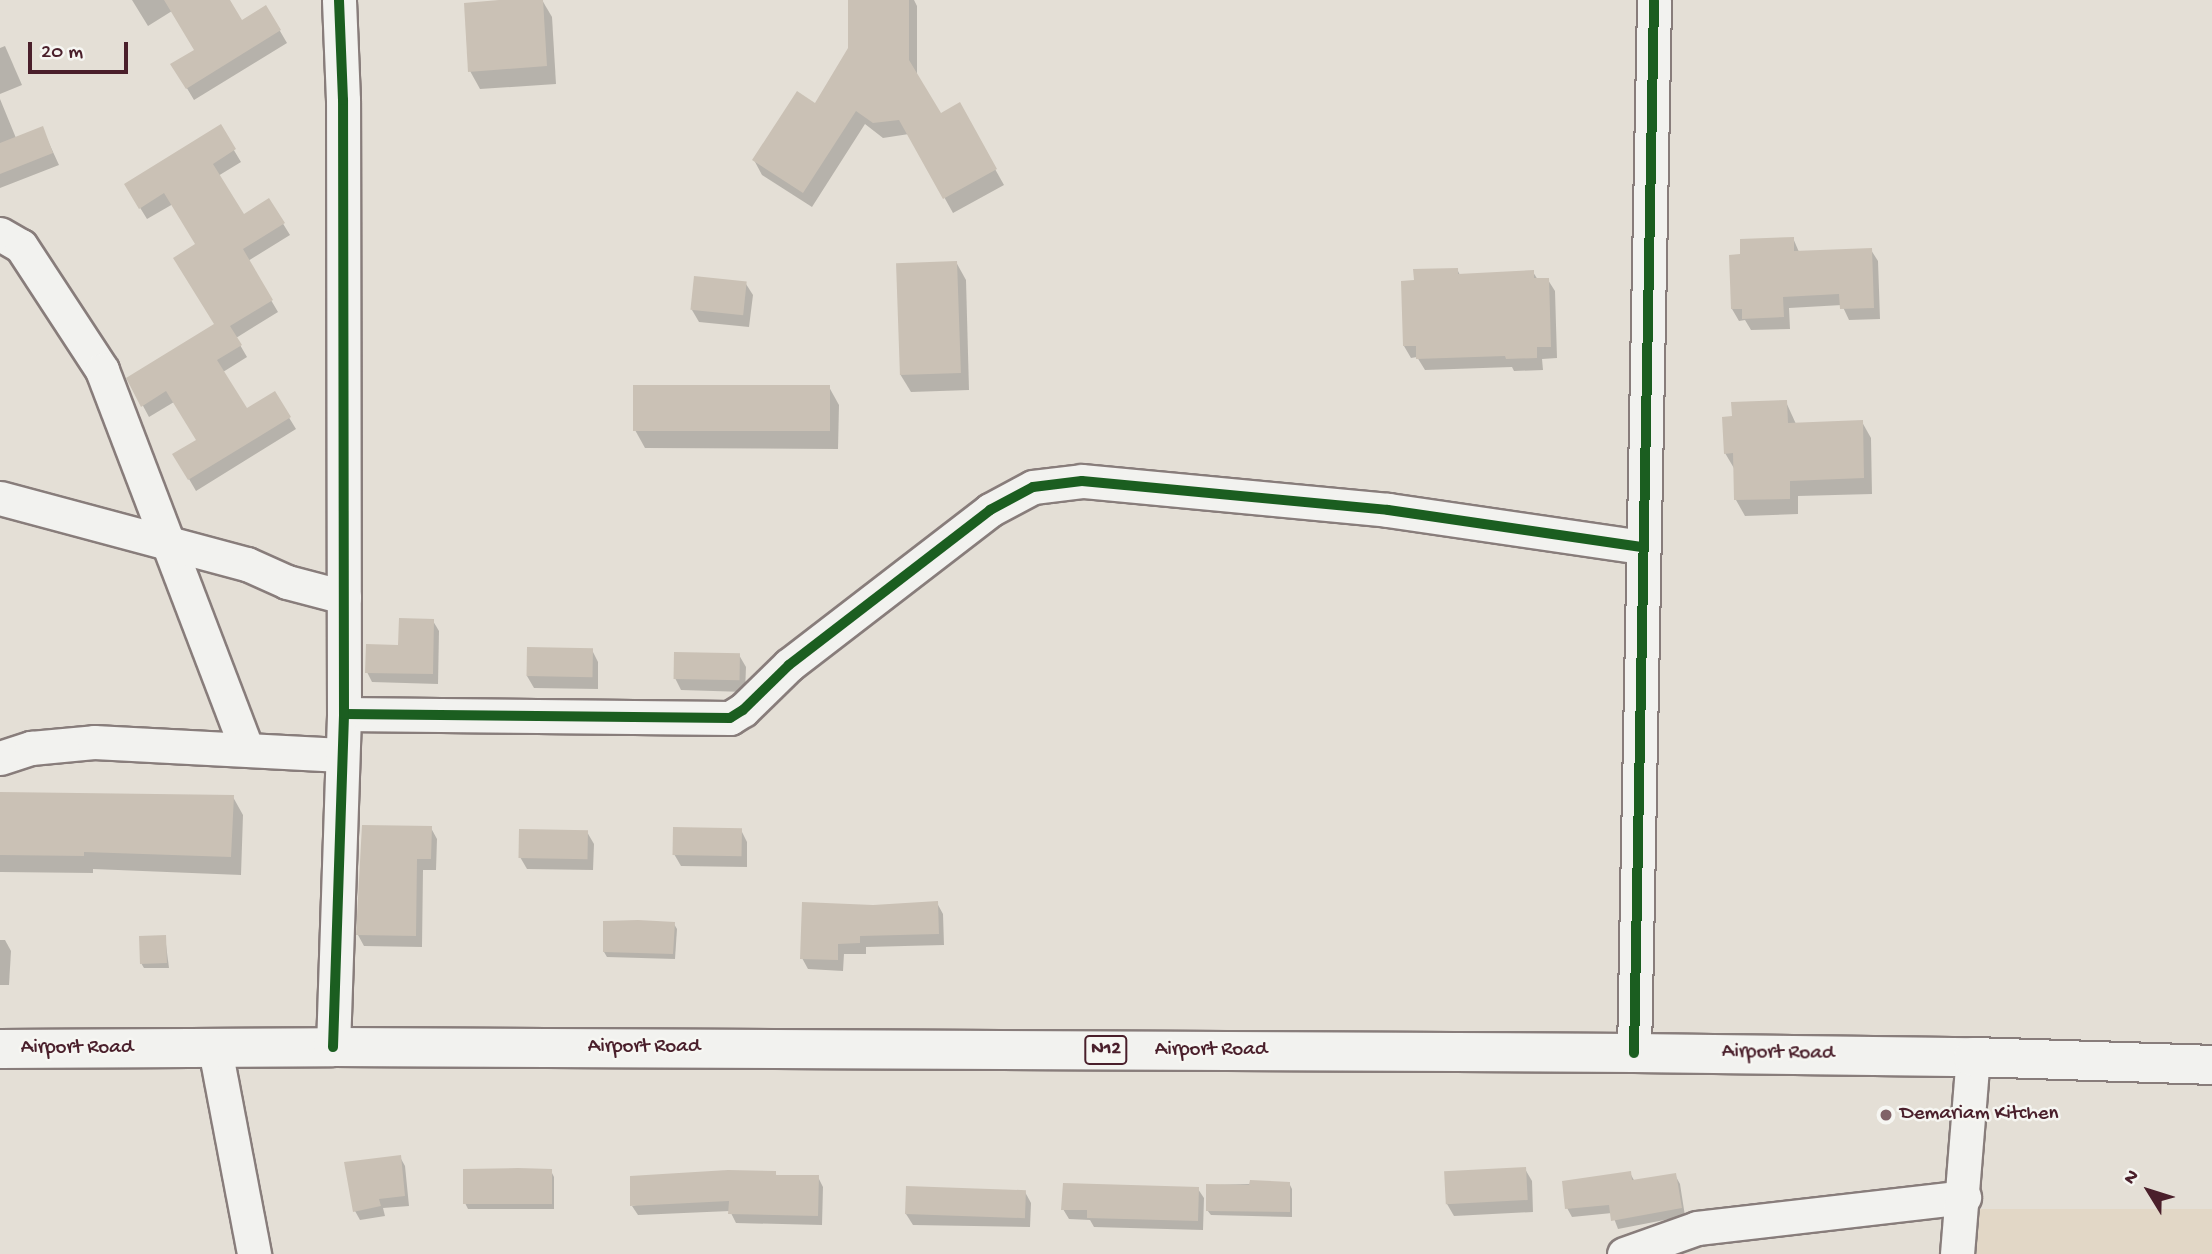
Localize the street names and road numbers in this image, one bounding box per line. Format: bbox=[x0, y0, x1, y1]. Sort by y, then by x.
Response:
road number: N12 bbox=[1083, 1034, 1129, 1066]
street label: Airport Road bbox=[588, 1035, 700, 1061]
street label: Airport Road bbox=[21, 1036, 133, 1062]
street label: Airport Road bbox=[1155, 1038, 1267, 1064]
street label: Airport Road bbox=[1722, 1040, 1834, 1068]

